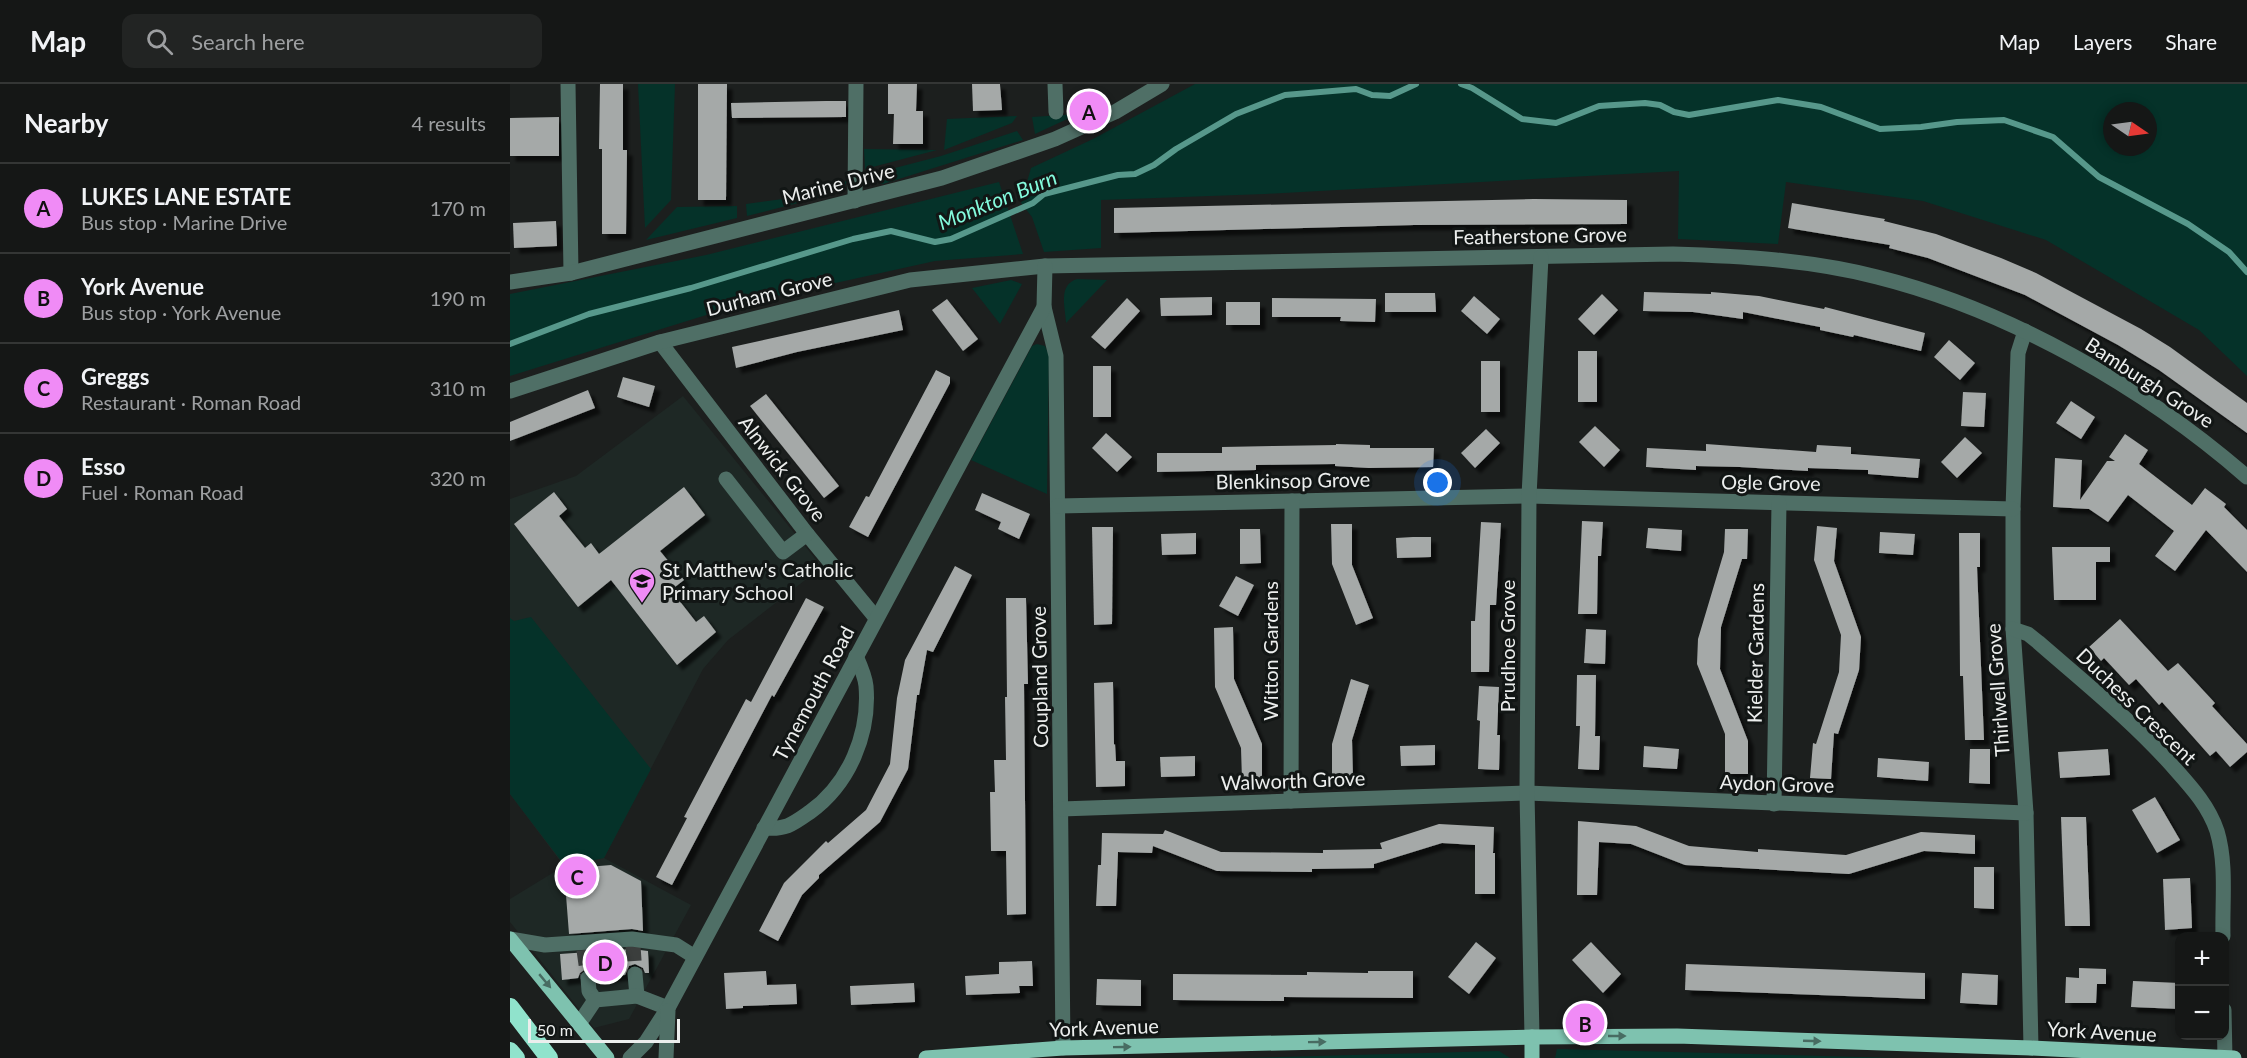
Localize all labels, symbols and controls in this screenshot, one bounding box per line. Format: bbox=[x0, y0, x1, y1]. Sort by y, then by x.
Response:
search box bbox=[122, 14, 542, 68]
text: Map bbox=[30, 24, 86, 58]
icon: search bbox=[143, 25, 176, 58]
text: Search here bbox=[191, 28, 305, 55]
text: Map bbox=[1999, 29, 2040, 54]
text: Layers bbox=[2073, 29, 2132, 54]
text: Share bbox=[2165, 29, 2217, 54]
pin: A bbox=[1070, 88, 1108, 134]
north arrow bbox=[2103, 102, 2157, 156]
text: Nearby bbox=[24, 107, 109, 139]
text: 4 results bbox=[411, 111, 486, 135]
street label: Marine Drive bbox=[779, 157, 897, 209]
water label: Monkton Burn bbox=[934, 164, 1060, 234]
text: LUKES LANE ESTATE bbox=[81, 183, 291, 210]
text: A bbox=[37, 196, 50, 220]
text: 170 m bbox=[430, 196, 486, 220]
text: Bus stop · Marine Drive bbox=[81, 210, 287, 234]
street label: Featherstone Grove bbox=[1453, 221, 1627, 249]
street label: Durham Grove bbox=[703, 266, 835, 320]
text: York Avenue bbox=[81, 273, 204, 300]
text: B bbox=[37, 286, 50, 310]
text: 190 m bbox=[430, 286, 486, 310]
text: Bus stop · York Avenue bbox=[81, 300, 281, 324]
street label: Bamburgh Grove bbox=[2081, 332, 2219, 432]
text: Greggs bbox=[81, 363, 149, 390]
text: C bbox=[37, 376, 50, 400]
text: 310 m bbox=[430, 376, 486, 400]
text: Restaurant · Roman Road bbox=[81, 390, 301, 414]
street label: Alnwick Grove bbox=[734, 410, 832, 526]
text: Esso bbox=[81, 453, 125, 480]
text: D bbox=[36, 466, 51, 490]
text: 320 m bbox=[430, 466, 486, 490]
street label: Blenkinsop Grove bbox=[1215, 467, 1371, 493]
your location bbox=[1423, 468, 1452, 497]
street label: Ogle Grove bbox=[1721, 469, 1821, 495]
text: Fuel · Roman Road bbox=[81, 480, 244, 504]
place label: St Matthew's Catholic Primary School bbox=[662, 557, 854, 604]
school or university icon: St Matthew's Catholic Primary School bbox=[627, 566, 657, 604]
street label: Prudhoe Grove bbox=[1495, 580, 1519, 712]
street label: Witton Gardens bbox=[1258, 581, 1282, 721]
street label: Kielder Gardens bbox=[1742, 583, 1768, 723]
street label: Coupland Grove bbox=[1026, 606, 1052, 748]
street label: Tynemouth Road bbox=[767, 622, 859, 764]
street label: Thirlwell Grove bbox=[1980, 623, 2014, 757]
street label: Duchess Crescent bbox=[2072, 643, 2202, 769]
street label: Walworth Grove bbox=[1220, 765, 1366, 795]
street label: Aydon Grove bbox=[1719, 769, 1835, 797]
pin: C bbox=[558, 854, 596, 898]
map controls bbox=[2175, 932, 2229, 1040]
button: + bbox=[2175, 932, 2229, 986]
pin: D bbox=[586, 940, 625, 984]
one-way arrow bbox=[538, 974, 550, 989]
button: − bbox=[2175, 986, 2229, 1040]
pin: B bbox=[1566, 1000, 1604, 1046]
street label: York Avenue bbox=[1049, 1013, 1159, 1041]
scale bar bbox=[528, 1016, 680, 1044]
street label: York Avenue bbox=[2047, 1016, 2157, 1046]
text: 50 m bbox=[537, 1020, 573, 1039]
one-way arrow bbox=[1607, 1031, 1626, 1041]
one-way arrow bbox=[1307, 1037, 1326, 1047]
one-way arrow bbox=[1802, 1037, 1821, 1046]
one-way arrow bbox=[1112, 1042, 1131, 1051]

